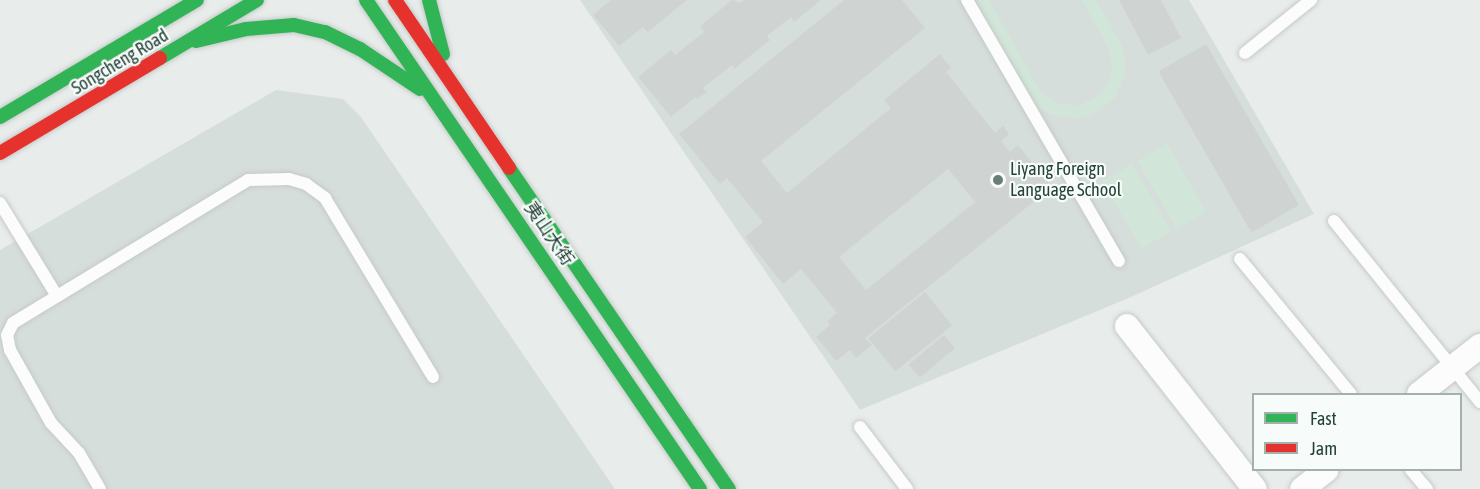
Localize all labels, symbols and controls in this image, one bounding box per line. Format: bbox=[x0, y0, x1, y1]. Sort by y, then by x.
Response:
street label: Songcheng Road bbox=[68, 25, 172, 99]
place label: Liyang Foreign Language School bbox=[1010, 159, 1122, 201]
marker: Liyang Foreign Language School bbox=[991, 173, 1005, 187]
street label: 夷山大街 bbox=[520, 198, 578, 270]
legend bbox=[1252, 393, 1462, 471]
text: Fast bbox=[1310, 408, 1337, 429]
text: Jam bbox=[1310, 438, 1337, 459]

